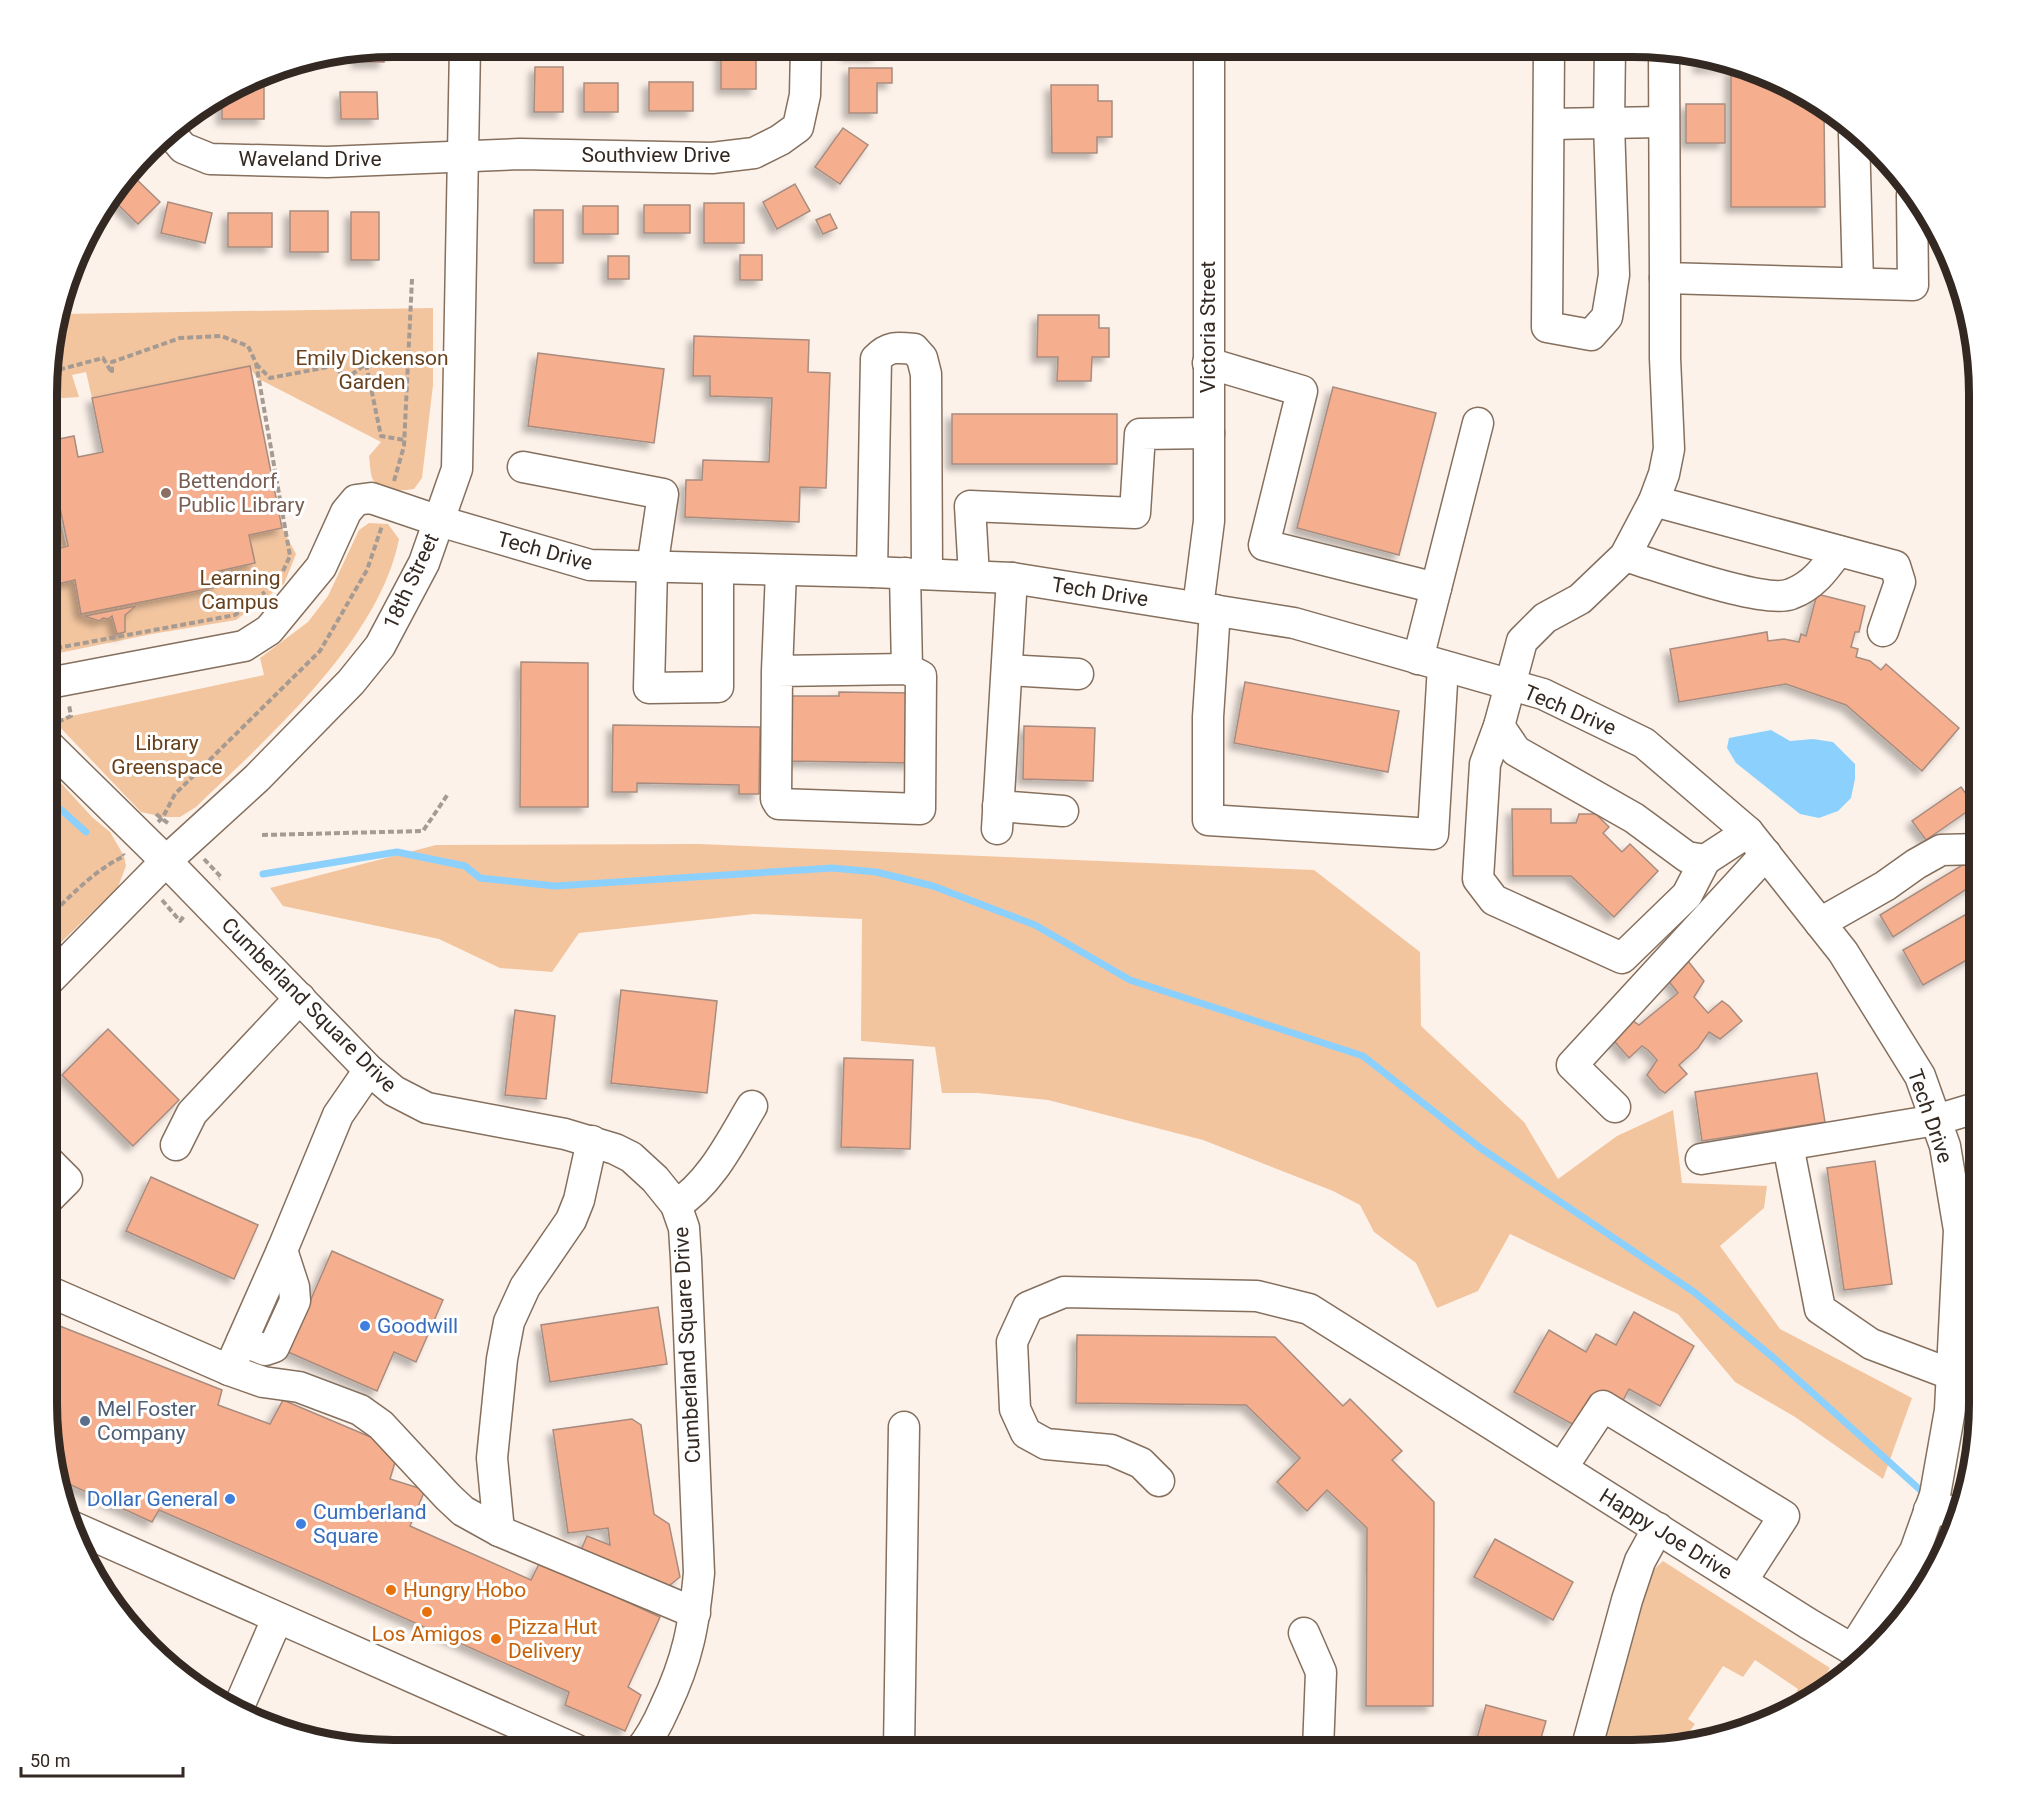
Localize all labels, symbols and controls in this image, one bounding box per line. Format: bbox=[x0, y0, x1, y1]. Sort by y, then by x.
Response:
street label: Southview Drive bbox=[581, 143, 731, 167]
street label: Waveland Drive bbox=[238, 147, 382, 171]
street label: Victoria Street bbox=[1196, 261, 1220, 393]
park label: Emily Dickenson Garden bbox=[295, 346, 449, 394]
place label: Bettendorf Public Library bbox=[178, 469, 305, 517]
marker: Bettendorf Public Library bbox=[159, 486, 173, 500]
street label: Tech Drive bbox=[495, 527, 595, 575]
street label: 18th Street bbox=[378, 529, 444, 633]
park label: Learning Campus bbox=[199, 566, 281, 614]
street label: Tech Drive bbox=[1050, 573, 1150, 611]
street label: Tech Drive bbox=[1520, 680, 1620, 740]
park label: Library Greenspace bbox=[111, 731, 223, 779]
street label: Cumberland Square Drive bbox=[217, 913, 401, 1097]
street label: Tech Drive bbox=[1903, 1066, 1957, 1166]
street label: Cumberland Square Drive bbox=[669, 1226, 705, 1464]
place label: Goodwill bbox=[377, 1314, 458, 1338]
marker: Goodwill bbox=[358, 1319, 372, 1333]
place label: Mel Foster Company bbox=[97, 1397, 196, 1445]
marker: Mel Foster Company bbox=[78, 1414, 92, 1428]
street label: Happy Joe Drive bbox=[1595, 1484, 1737, 1584]
place label: Dollar General bbox=[87, 1487, 218, 1511]
marker: Dollar General bbox=[223, 1492, 237, 1506]
place label: Cumberland Square bbox=[313, 1500, 427, 1548]
marker: Cumberland Square bbox=[294, 1517, 308, 1531]
place label: Hungry Hobo bbox=[403, 1578, 526, 1602]
marker: Hungry Hobo bbox=[384, 1583, 398, 1597]
marker: Los Amigos bbox=[420, 1605, 434, 1619]
place label: Pizza Hut Delivery bbox=[508, 1615, 597, 1663]
place label: Los Amigos bbox=[371, 1622, 483, 1646]
marker: Pizza Hut Delivery bbox=[489, 1632, 503, 1646]
scale bar bbox=[21, 1740, 183, 1778]
text: 50 m bbox=[30, 1750, 70, 1771]

